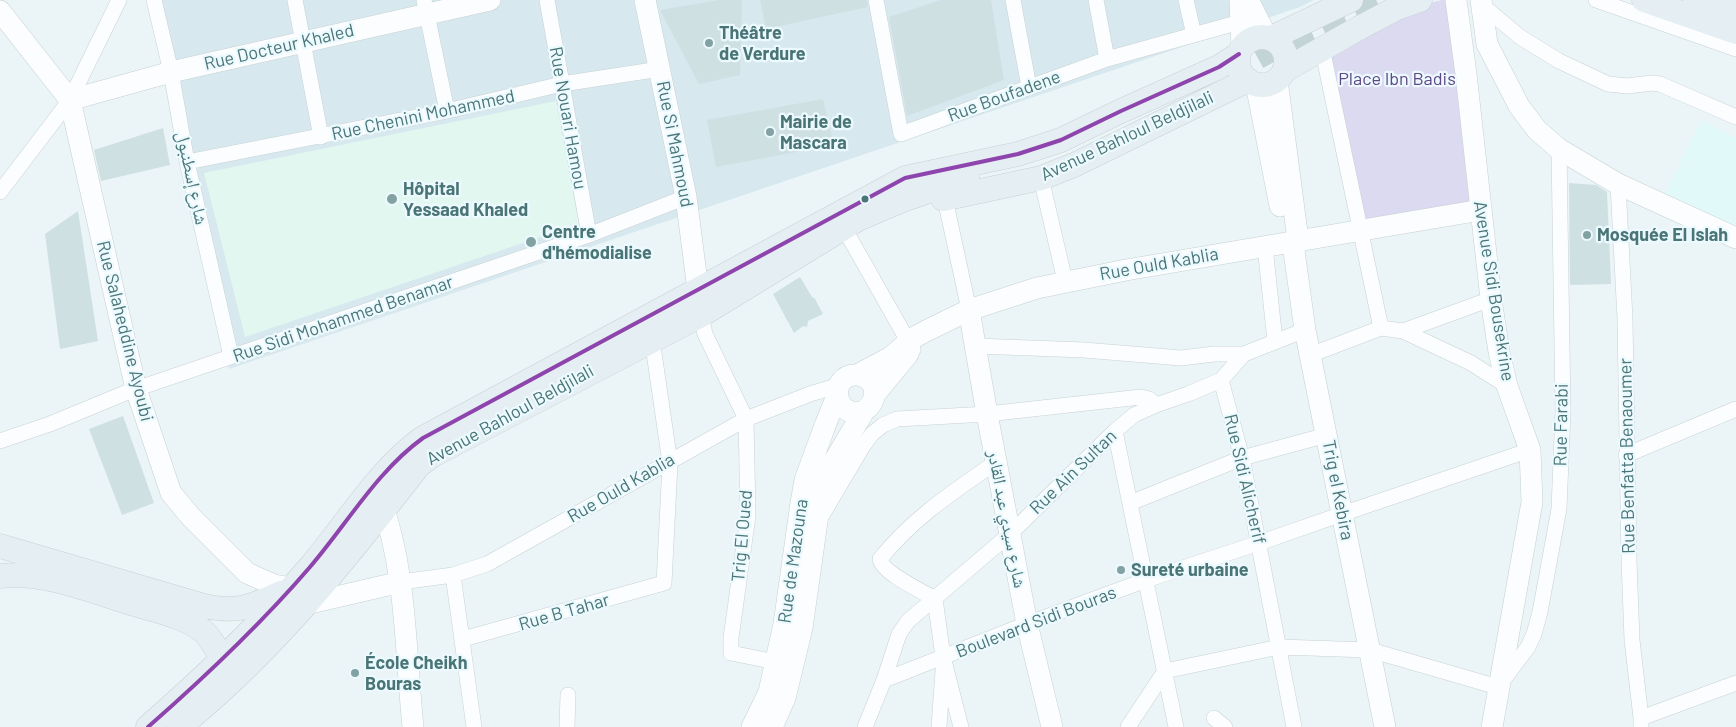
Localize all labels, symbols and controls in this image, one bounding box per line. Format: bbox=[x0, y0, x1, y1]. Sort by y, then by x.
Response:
street label: Rue Docteur Khaled bbox=[202, 19, 356, 75]
place label: Théâtre de Verdure bbox=[719, 22, 806, 64]
marker: Théâtre de Verdure bbox=[703, 37, 715, 49]
street label: Rue Nouari Hamou bbox=[545, 45, 591, 191]
street label: Rue Boufadene bbox=[945, 66, 1063, 126]
park label: Place Ibn Badis bbox=[1338, 68, 1456, 90]
street label: Rue Si Mahmoud bbox=[652, 79, 698, 209]
street label: Rue Chenini Mohammed bbox=[329, 85, 517, 145]
street label: Avenue Bahloul Beldjilali bbox=[1037, 86, 1217, 186]
place label: Mairie de Mascara bbox=[780, 111, 852, 154]
marker: Mairie de Mascara bbox=[764, 126, 776, 138]
street label: شارع إسطنبول bbox=[172, 129, 212, 227]
place label: Hôpital Yessaad Khaled bbox=[403, 178, 528, 220]
marker: Hôpital Yessaad Khaled bbox=[385, 192, 399, 206]
unlabelled marker bbox=[860, 194, 870, 204]
street label: Avenue Sidi Bousekrine bbox=[1469, 199, 1519, 383]
place label: Centre d'hémodialise bbox=[542, 221, 652, 264]
place label: Mosquée El Islah bbox=[1597, 224, 1728, 246]
marker: Mosquée El Islah bbox=[1581, 229, 1593, 241]
marker: Centre d'hémodialise bbox=[524, 235, 538, 249]
street label: Rue Salaheddine Ayoubi bbox=[92, 238, 158, 424]
street label: Rue Ould Kablia bbox=[1098, 243, 1220, 285]
street label: Rue Sidi Mohammed Benamar bbox=[230, 271, 456, 367]
street label: Rue Benfatta Benaoumer bbox=[1614, 358, 1640, 554]
street label: Avenue Bahloul Beldjilali bbox=[422, 360, 598, 470]
street label: Rue Farabi bbox=[1549, 383, 1573, 467]
street label: Rue Sidi Alicherif bbox=[1220, 412, 1270, 546]
street label: Rue Ain Sultan bbox=[1025, 425, 1121, 519]
street label: Trig el Kebira bbox=[1318, 438, 1358, 542]
street label: شارع سيدي عبد القادر bbox=[983, 448, 1031, 590]
street label: Rue Ould Kablia bbox=[564, 449, 678, 527]
street label: Trig El Oued bbox=[727, 489, 757, 583]
street label: Rue de Mazouna bbox=[774, 497, 812, 625]
place label: Sureté urbaine bbox=[1131, 559, 1249, 581]
marker: Sureté urbaine bbox=[1115, 564, 1127, 576]
street label: Boulevard Sidi Bouras bbox=[953, 581, 1119, 663]
street label: Rue B Tahar bbox=[516, 589, 612, 635]
place label: École Cheikh Bouras bbox=[365, 652, 468, 694]
marker: École Cheikh Bouras bbox=[349, 667, 361, 679]

